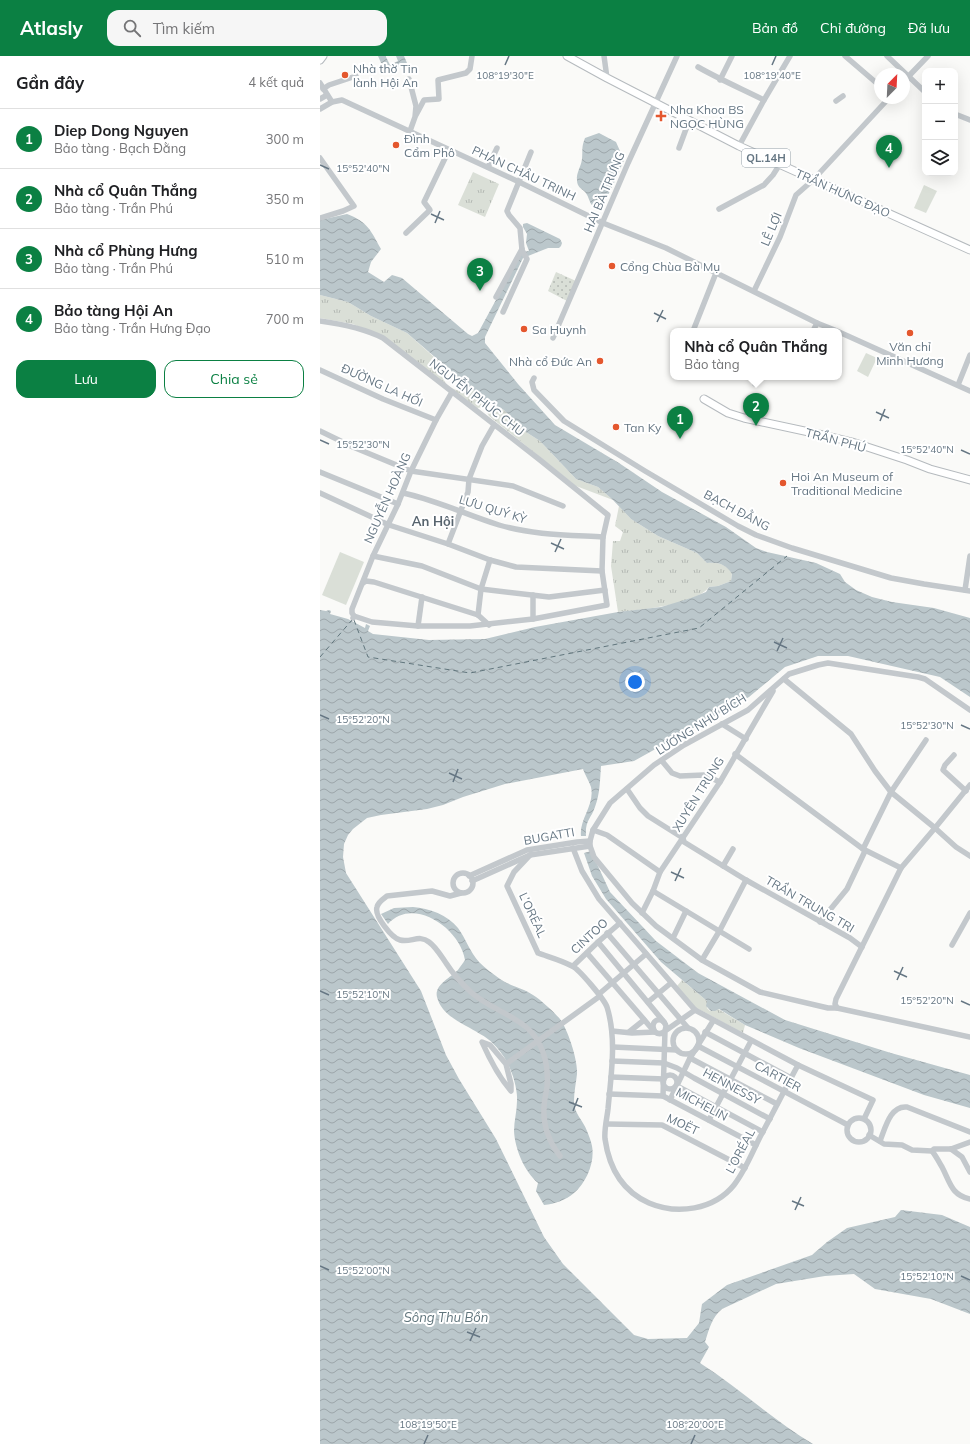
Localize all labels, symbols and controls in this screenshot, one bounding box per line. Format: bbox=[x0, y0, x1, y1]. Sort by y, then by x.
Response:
search box bbox=[107, 10, 387, 46]
text: Atlasly bbox=[20, 16, 83, 40]
icon: search bbox=[121, 17, 143, 39]
text: Tìm kiếm bbox=[153, 19, 215, 38]
text: Bản đồ bbox=[752, 19, 798, 37]
text: Chỉ đường bbox=[820, 19, 886, 37]
text: Đã lưu bbox=[908, 19, 950, 37]
place label: Nhà thờ Tin lành Hội An bbox=[353, 61, 418, 90]
north arrow bbox=[874, 68, 910, 104]
map controls bbox=[922, 68, 958, 176]
button: + bbox=[922, 68, 958, 104]
text: 108°19'30"E bbox=[476, 69, 534, 82]
text: 108°19'40"E bbox=[743, 69, 801, 82]
marker: Nhà thờ Tin lành Hội An bbox=[340, 70, 350, 80]
text: Gần đây bbox=[16, 72, 84, 93]
text: 4 kết quả bbox=[248, 74, 304, 90]
place label: Nha Khoa BS NGỌC HÙNG bbox=[670, 102, 744, 131]
button: − bbox=[922, 104, 958, 140]
marker: Nha Khoa BS NGỌC HÙNG bbox=[655, 110, 667, 122]
text: Diep Dong Nguyen bbox=[54, 121, 189, 140]
text: 1 bbox=[25, 131, 33, 147]
text: 300 m bbox=[266, 131, 304, 147]
place label: Đình Cẩm Phô bbox=[404, 131, 455, 160]
pin: 4 bbox=[876, 135, 902, 168]
text: Bảo tàng · Bạch Đằng bbox=[54, 140, 186, 156]
marker: Đình Cẩm Phô bbox=[391, 140, 401, 150]
button: layers bbox=[922, 140, 958, 176]
street label: PHAN CHÂU TRINH bbox=[470, 142, 578, 204]
street label: HAI BÀ TRƯNG bbox=[580, 149, 628, 235]
road number: QL.14H bbox=[742, 149, 790, 167]
text: 15°52'40"N bbox=[336, 162, 390, 175]
street label: TRẦN HƯNG ĐẠO bbox=[793, 165, 893, 221]
text: Nhà cổ Quân Thắng bbox=[54, 181, 197, 200]
text: 2 bbox=[25, 191, 33, 207]
text: 350 m bbox=[266, 191, 304, 207]
text: Bảo tàng · Trần Phú bbox=[54, 200, 173, 216]
street label: LÊ LỢI bbox=[757, 210, 785, 248]
text: Nhà cổ Phùng Hưng bbox=[54, 241, 198, 260]
text: 3 bbox=[25, 251, 33, 267]
text: 510 m bbox=[266, 251, 304, 267]
pin: 3 bbox=[467, 258, 493, 291]
place label: Cổng Chùa Bà Mụ bbox=[620, 259, 720, 274]
text: Bảo tàng · Trần Phú bbox=[54, 260, 173, 276]
marker: Cổng Chùa Bà Mụ bbox=[607, 261, 617, 271]
text: Bảo tàng Hội An bbox=[54, 301, 173, 320]
text: 4 bbox=[25, 311, 33, 327]
text: 700 m bbox=[266, 311, 304, 327]
text: Bảo tàng · Trần Hưng Đạo bbox=[54, 320, 211, 336]
place label: Sa Huynh bbox=[532, 322, 586, 337]
marker: Sa Huynh bbox=[519, 324, 529, 334]
popup bbox=[670, 328, 842, 380]
marker: Văn chỉ Minh Hương bbox=[905, 328, 915, 338]
text: Nhà cổ Quân Thắng bbox=[684, 337, 828, 356]
place label: Văn chỉ Minh Hương bbox=[876, 339, 944, 368]
street label: NGUYỄN PHÚC CHU bbox=[427, 354, 528, 439]
place label: Nhà cổ Đức An bbox=[509, 354, 592, 369]
marker: Nhà cổ Đức An bbox=[595, 356, 605, 366]
text: Bảo tàng bbox=[684, 356, 740, 372]
button: Lưu bbox=[16, 360, 156, 398]
button: Chia sẻ bbox=[164, 360, 304, 398]
street label: ĐƯỜNG LA HỐI bbox=[339, 360, 425, 410]
pin: 2 bbox=[743, 393, 769, 426]
pin: 1 bbox=[667, 406, 693, 439]
place label: Tan Ky bbox=[624, 420, 662, 435]
marker: Tan Ky bbox=[611, 422, 621, 432]
street label: TRẦN PHÚ bbox=[804, 425, 868, 455]
text: 15°52'30"N bbox=[336, 438, 390, 451]
text: 15°52'40"N bbox=[900, 443, 954, 456]
street label: NGUYỄN HOÀNG bbox=[359, 450, 414, 546]
place label: Hoi An Museum of Traditional Medicine bbox=[791, 469, 902, 498]
marker: Hoi An Museum of Traditional Medicine bbox=[778, 478, 788, 488]
street label: BẠCH ĐẰNG bbox=[701, 486, 773, 534]
street label: LƯU QUÝ KỲ bbox=[457, 492, 529, 527]
district label: An Hội bbox=[412, 513, 454, 529]
your location bbox=[625, 672, 645, 692]
street label: LƯƠNG NHƯ BÍCH bbox=[653, 690, 749, 758]
text: 15°52'20"N bbox=[336, 713, 390, 726]
text: 15°52'30"N bbox=[900, 719, 954, 732]
street label: XUYÊN TRUNG bbox=[669, 754, 727, 834]
street label: BUGATTI bbox=[522, 824, 576, 848]
street label: TRẦN TRUNG TRI bbox=[763, 872, 857, 936]
street label: L’ORÉAL bbox=[516, 890, 550, 940]
street label: CINTOO bbox=[567, 915, 611, 957]
text: 15°52'10"N bbox=[336, 988, 390, 1001]
text: 15°52'20"N bbox=[900, 994, 954, 1007]
street label: CARTIER bbox=[752, 1057, 804, 1095]
street label: HENNESSY bbox=[701, 1065, 764, 1108]
street label: MICHELIN bbox=[674, 1084, 730, 1124]
street label: MOËT bbox=[665, 1110, 702, 1138]
street label: L’ORÉAL bbox=[722, 1126, 758, 1176]
text: 15°52'00"N bbox=[336, 1264, 390, 1277]
text: 15°52'10"N bbox=[900, 1270, 954, 1283]
water label: Sông Thu Bồn bbox=[404, 1309, 488, 1325]
text: 108°19'50"E bbox=[399, 1418, 457, 1431]
text: 108°20'00"E bbox=[666, 1418, 724, 1431]

